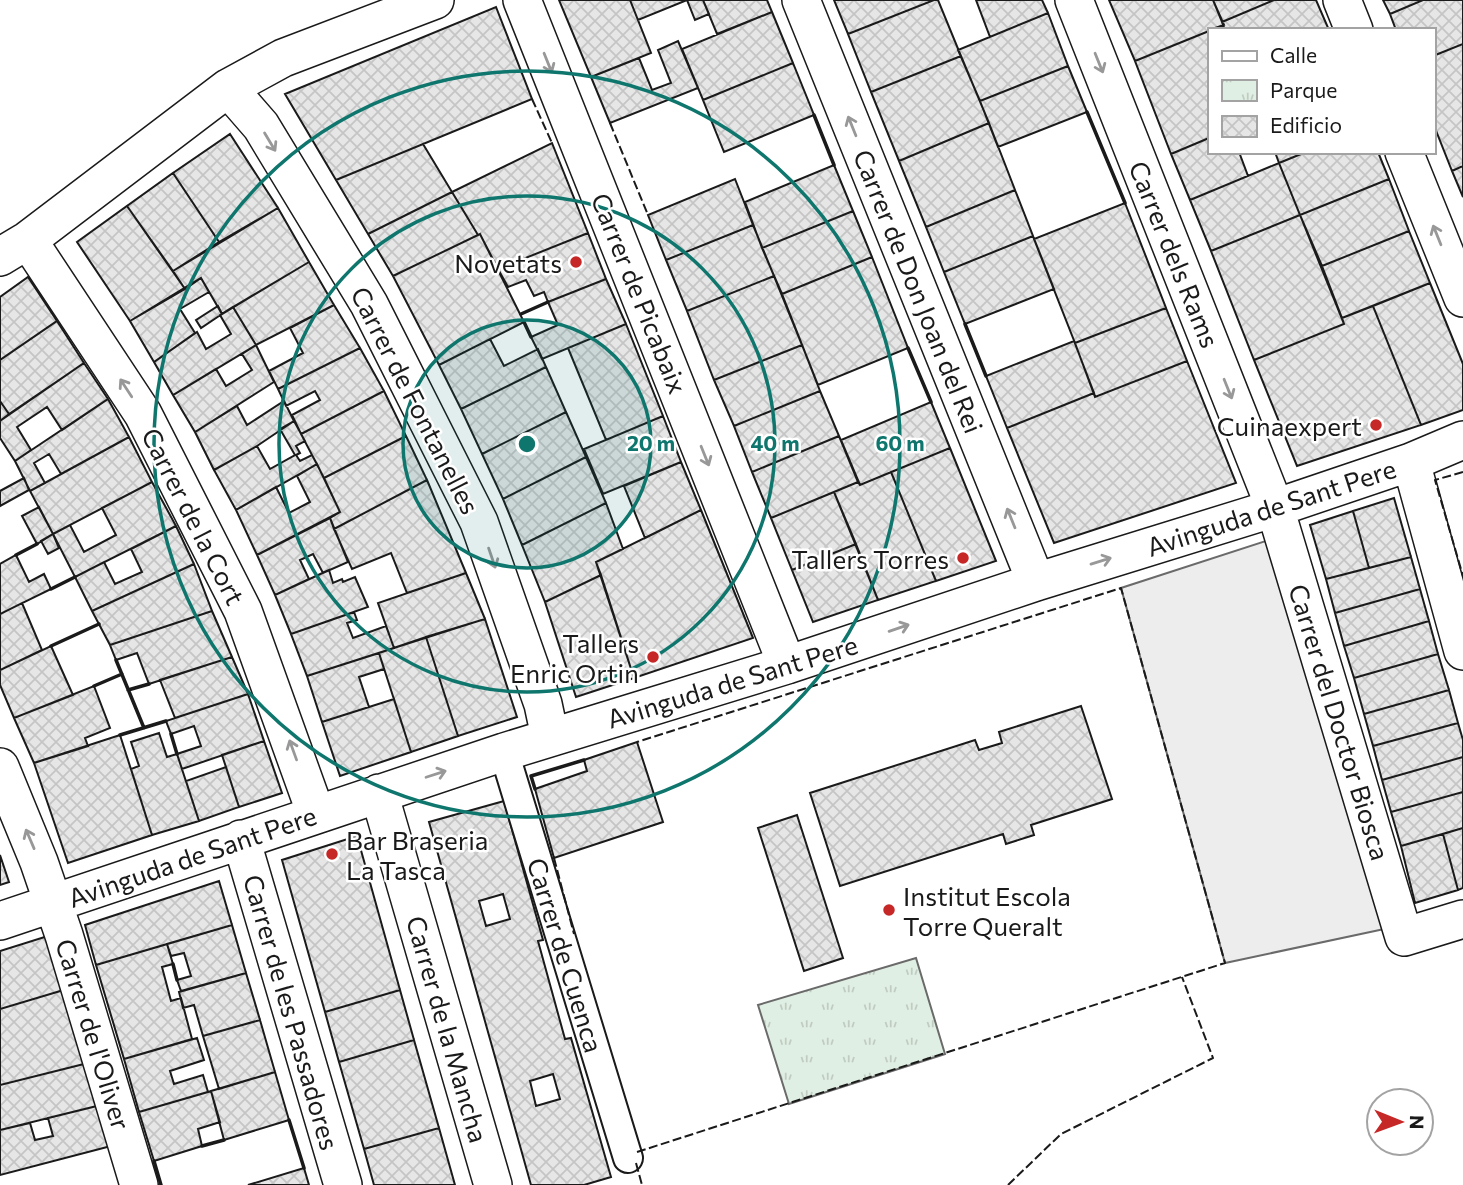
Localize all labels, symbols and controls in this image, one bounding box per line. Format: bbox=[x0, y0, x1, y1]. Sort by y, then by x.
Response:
legend bbox=[1208, 28, 1435, 154]
text: Calle bbox=[1270, 42, 1317, 67]
one-way arrow bbox=[543, 52, 556, 74]
one-way arrow bbox=[1094, 52, 1107, 74]
text: Parque bbox=[1270, 77, 1337, 102]
text: Edificio bbox=[1270, 112, 1342, 137]
one-way arrow bbox=[845, 115, 858, 137]
one-way arrow bbox=[264, 131, 278, 151]
street label: Carrer de Don Joan del Rei bbox=[848, 145, 990, 437]
street label: Carrer dels Rams bbox=[1123, 156, 1227, 352]
street label: Carrer de Picabaix bbox=[586, 188, 694, 398]
one-way arrow bbox=[1430, 225, 1443, 247]
place label: Novetats bbox=[454, 247, 562, 278]
marker: Novetats bbox=[568, 254, 584, 270]
street label: Carrer de Fontanelles bbox=[345, 281, 487, 519]
one-way arrow bbox=[1223, 377, 1236, 399]
one-way arrow bbox=[119, 379, 133, 399]
place label: Cuinaexpert bbox=[1217, 410, 1362, 441]
marker: Cuinaexpert bbox=[1368, 417, 1384, 433]
street label: Carrer de la Cort bbox=[136, 422, 252, 610]
text: 20 m bbox=[627, 430, 675, 455]
text: 40 m bbox=[750, 430, 800, 455]
text: 60 m bbox=[875, 430, 925, 455]
centre of rings bbox=[515, 432, 539, 456]
one-way arrow bbox=[700, 445, 713, 467]
street label: Avinguda de Sant Pere bbox=[1142, 452, 1400, 562]
one-way arrow bbox=[1003, 508, 1016, 530]
place label: Tallers Torres bbox=[791, 543, 949, 574]
one-way arrow bbox=[487, 547, 499, 569]
marker: Tallers Torres bbox=[955, 550, 971, 566]
one-way arrow bbox=[1090, 554, 1112, 567]
street label: Carrer del Doctor Biosca bbox=[1283, 580, 1397, 864]
one-way arrow bbox=[887, 621, 909, 633]
place label: Tallers Enric Ortin bbox=[510, 627, 639, 688]
street label: Avinguda de Sant Pere bbox=[603, 628, 861, 734]
marker: Tallers Enric Ortin bbox=[645, 649, 661, 665]
one-way arrow bbox=[286, 739, 298, 761]
one-way arrow bbox=[425, 767, 447, 780]
street label: Avinguda de Sant Pere bbox=[64, 799, 320, 913]
place label: Bar Braseria La Tasca bbox=[346, 824, 488, 885]
one-way arrow bbox=[23, 829, 36, 851]
marker: Bar Braseria La Tasca bbox=[324, 846, 340, 862]
street label: Carrer de Cuenca bbox=[522, 854, 610, 1056]
street label: Carrer de les Passadores bbox=[238, 871, 346, 1153]
place label: Institut Escola Torre Queralt bbox=[903, 880, 1071, 941]
marker: Institut Escola Torre Queralt bbox=[881, 902, 897, 918]
street label: Carrer de la Mancha bbox=[401, 912, 495, 1146]
street label: Carrer de l'Oliver bbox=[50, 935, 138, 1133]
north arrow bbox=[1365, 1087, 1435, 1157]
text: N bbox=[1406, 1115, 1429, 1130]

